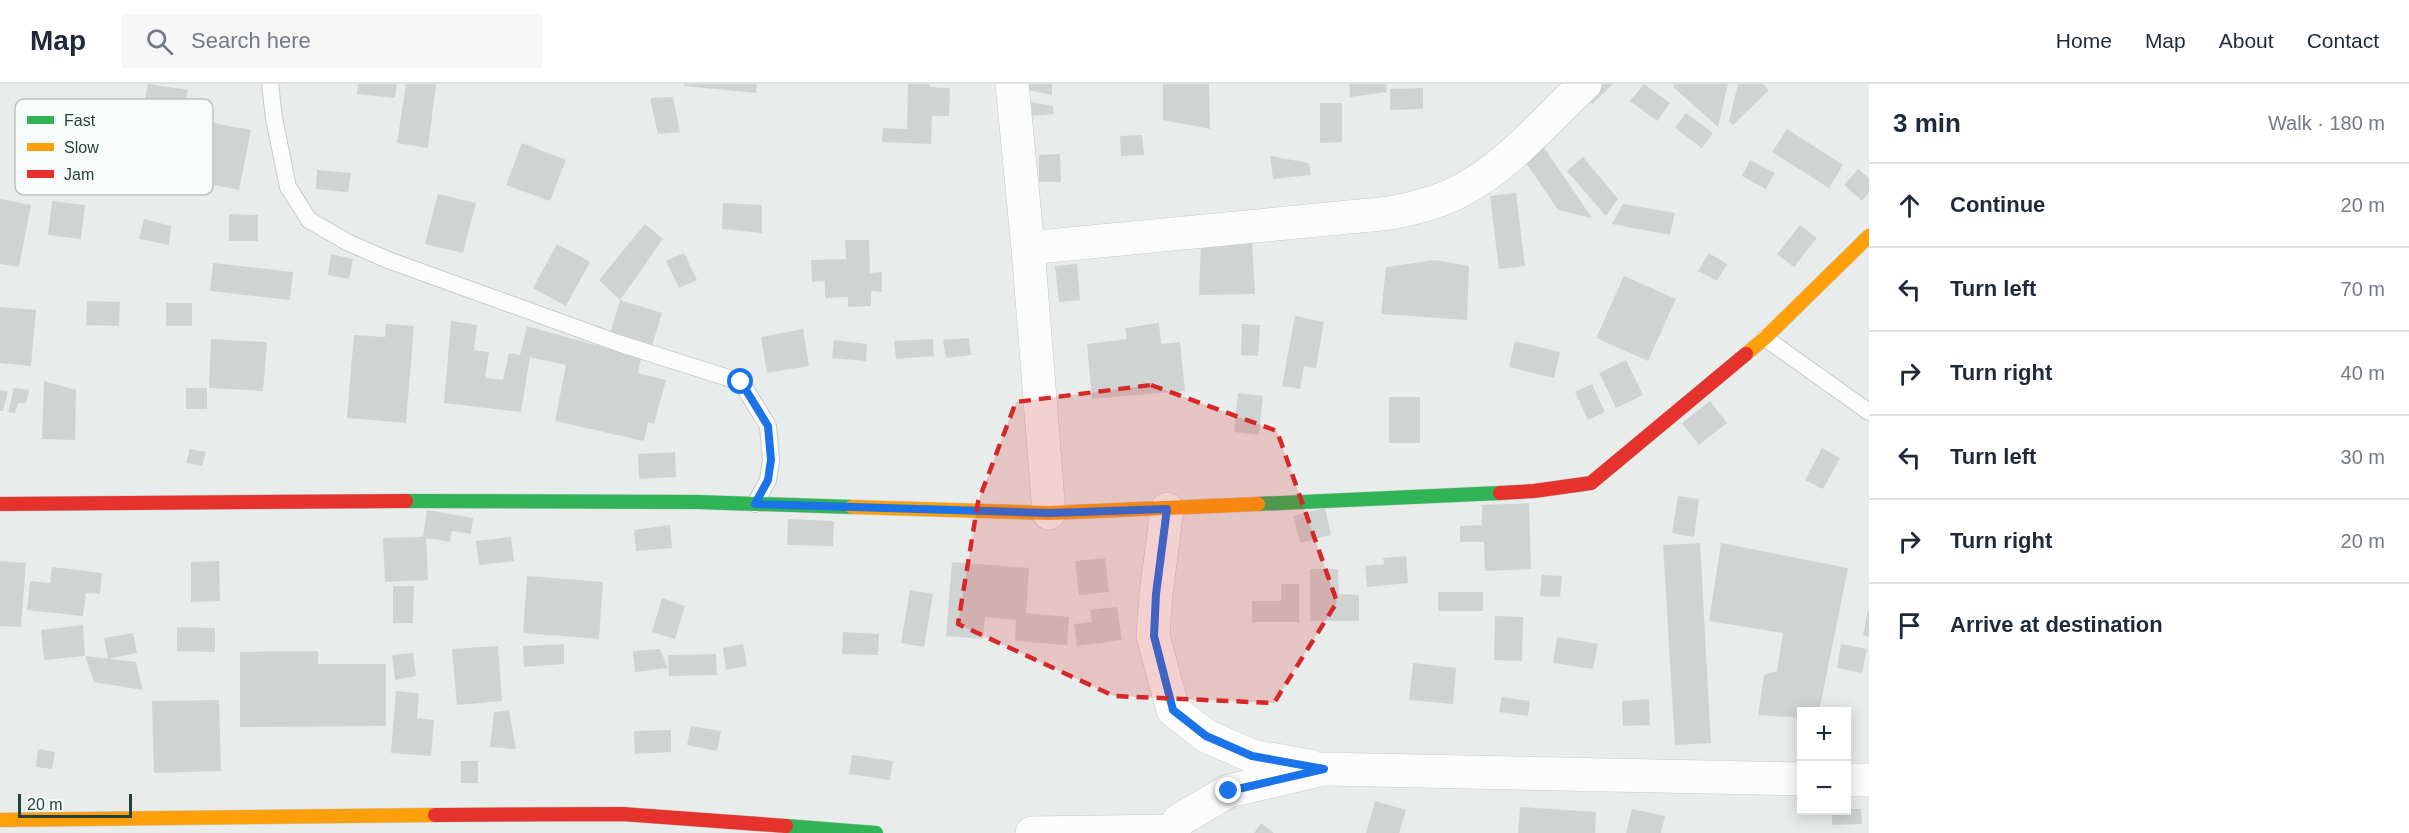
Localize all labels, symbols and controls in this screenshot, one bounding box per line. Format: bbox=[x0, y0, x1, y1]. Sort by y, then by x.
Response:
search box bbox=[122, 14, 542, 68]
text: Map bbox=[30, 25, 86, 56]
icon: search bbox=[143, 25, 176, 58]
text: Search here bbox=[191, 28, 311, 53]
text: Home bbox=[2056, 29, 2112, 52]
text: Map bbox=[2145, 29, 2186, 52]
text: About bbox=[2219, 29, 2274, 52]
text: Contact bbox=[2307, 29, 2379, 52]
legend bbox=[15, 99, 213, 195]
text: 3 min bbox=[1893, 108, 1961, 138]
text: Fast bbox=[64, 112, 96, 129]
text: Walk · 180 m bbox=[2268, 112, 2385, 134]
text: Slow bbox=[64, 139, 99, 156]
text: Jam bbox=[64, 166, 94, 183]
icon: ahead bbox=[1893, 189, 1926, 222]
text: Continue bbox=[1950, 192, 2045, 217]
text: 20 m bbox=[2341, 194, 2385, 216]
icon: left bbox=[1893, 273, 1926, 306]
text: Turn left bbox=[1950, 276, 2036, 301]
text: 70 m bbox=[2341, 278, 2385, 300]
icon: right bbox=[1893, 357, 1926, 390]
text: Turn right bbox=[1950, 360, 2052, 385]
text: 40 m bbox=[2341, 362, 2385, 384]
route start bbox=[727, 368, 753, 394]
icon: left bbox=[1893, 441, 1926, 474]
text: Turn left bbox=[1950, 444, 2036, 469]
text: 30 m bbox=[2341, 446, 2385, 468]
icon: right bbox=[1893, 525, 1926, 558]
text: Turn right bbox=[1950, 528, 2052, 553]
text: 20 m bbox=[2341, 530, 2385, 552]
icon: arrive bbox=[1893, 609, 1926, 642]
text: Arrive at destination bbox=[1950, 612, 2163, 637]
map controls bbox=[1797, 707, 1851, 815]
button: + bbox=[1797, 707, 1851, 761]
button: − bbox=[1797, 761, 1851, 815]
route end bbox=[1215, 777, 1241, 803]
scale bar bbox=[18, 791, 132, 818]
text: 20 m bbox=[27, 796, 63, 813]

